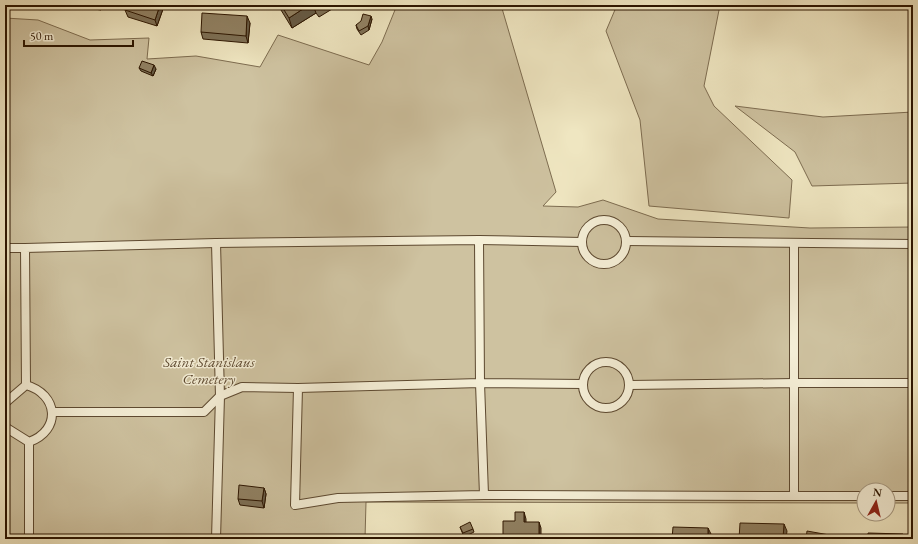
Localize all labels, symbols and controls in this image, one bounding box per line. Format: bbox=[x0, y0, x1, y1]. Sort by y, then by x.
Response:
scale bar bbox=[24, 22, 133, 48]
text: 50 m bbox=[30, 28, 54, 44]
park label: Saint Stanislaus Cemetery bbox=[162, 352, 256, 388]
north arrow bbox=[856, 482, 896, 522]
text: N bbox=[872, 485, 883, 500]

